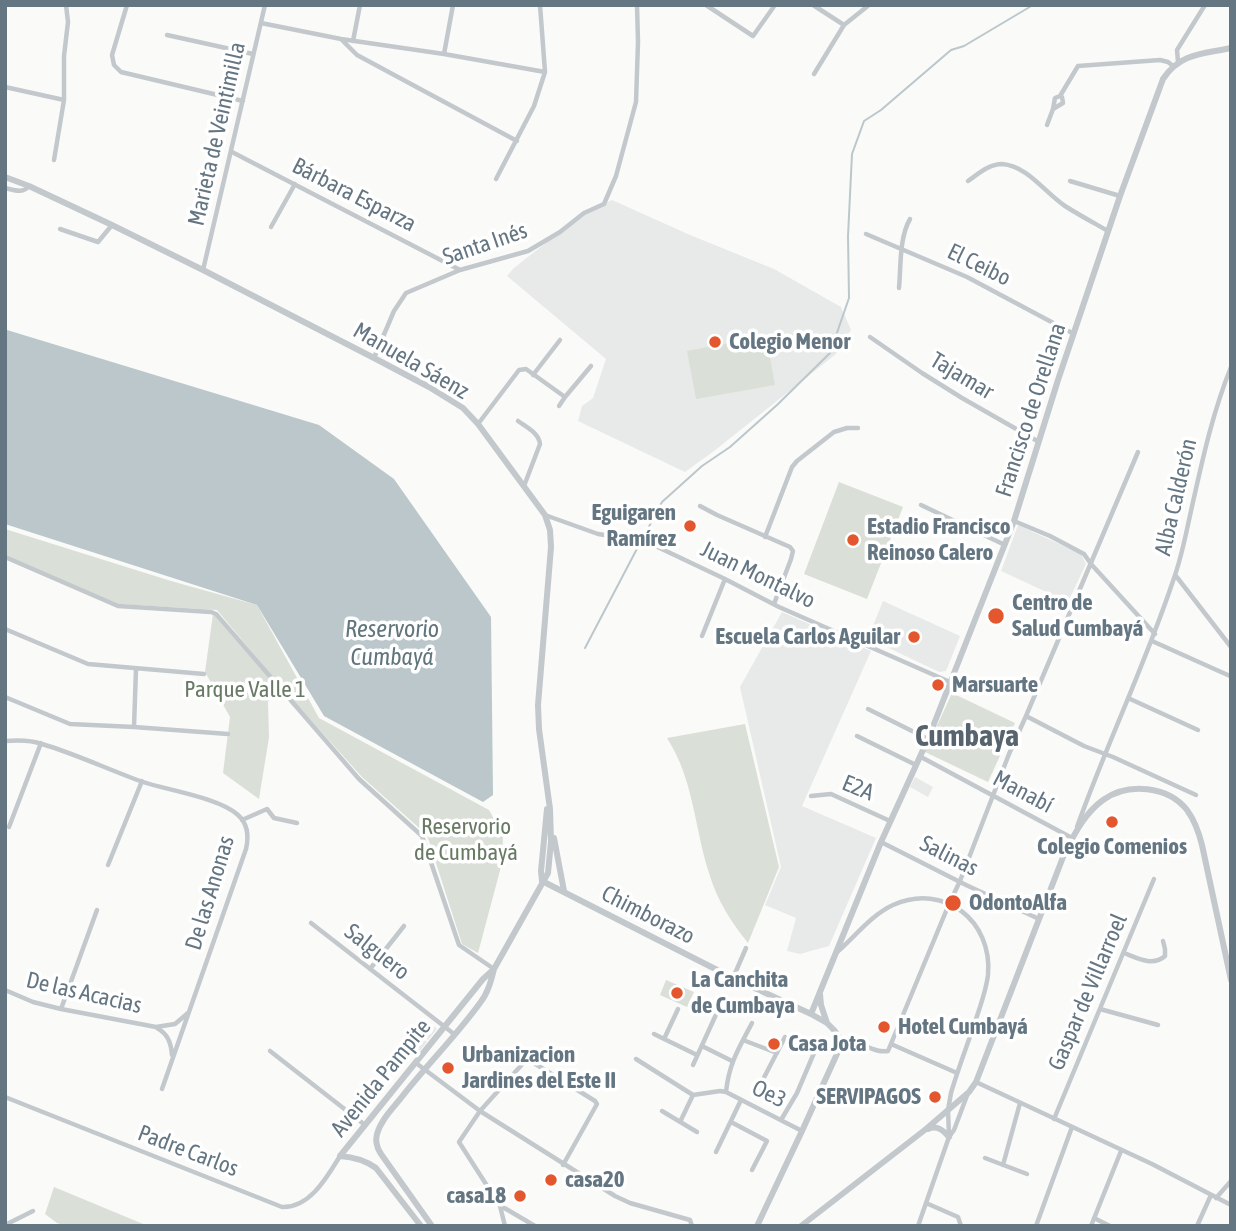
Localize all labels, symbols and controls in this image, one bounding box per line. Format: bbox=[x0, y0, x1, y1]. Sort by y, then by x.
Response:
street label: Marieta de Veintimilla bbox=[182, 39, 252, 229]
street label: Bárbara Esparza bbox=[287, 152, 421, 238]
street label: Santa Inés bbox=[439, 217, 531, 271]
street label: El Ceibo bbox=[943, 238, 1015, 292]
street label: Manuela Sáenz bbox=[348, 317, 474, 405]
street label: Francisco de Orellana bbox=[990, 320, 1072, 500]
place label: Colegio Menor bbox=[729, 328, 850, 356]
marker: Colegio Menor bbox=[707, 334, 723, 350]
street label: Tajamar bbox=[925, 346, 999, 406]
street label: Alba Calderón bbox=[1149, 436, 1203, 558]
place label: Eguigaren Ramírez bbox=[591, 499, 676, 553]
place label: Estadio Francisco Reinoso Calero bbox=[867, 513, 1011, 567]
marker: Eguigaren Ramírez bbox=[682, 518, 698, 534]
marker: Estadio Francisco Reinoso Calero bbox=[845, 532, 861, 548]
street label: Juan Montalvo bbox=[696, 535, 820, 615]
place label: Centro de Salud Cumbayá bbox=[1012, 589, 1143, 643]
marker: Centro de Salud Cumbayá bbox=[986, 606, 1006, 626]
water label: Reservorio Cumbayá bbox=[345, 615, 439, 671]
place label: Escuela Carlos Aguilar bbox=[715, 623, 900, 651]
marker: Escuela Carlos Aguilar bbox=[906, 629, 922, 645]
place label: Marsuarte bbox=[952, 671, 1038, 699]
park label: Parque Valle 1 bbox=[184, 676, 306, 704]
marker: Marsuarte bbox=[930, 677, 946, 693]
district label: Cumbaya bbox=[915, 719, 1019, 755]
street label: Manabí bbox=[988, 765, 1058, 819]
street label: E2A bbox=[838, 769, 878, 807]
park label: Reservorio de Cumbayá bbox=[414, 813, 518, 867]
marker: Colegio Comenios bbox=[1104, 814, 1120, 830]
street label: Salinas bbox=[915, 830, 983, 882]
street label: De las Anonas bbox=[180, 833, 240, 953]
place label: Colegio Comenios bbox=[1037, 833, 1187, 861]
street label: Chimborazo bbox=[597, 880, 699, 950]
place label: OdontoAlfa bbox=[969, 889, 1067, 917]
marker: OdontoAlfa bbox=[943, 893, 963, 913]
street label: Gaspar de Villarroel bbox=[1043, 910, 1133, 1074]
street label: Salguero bbox=[339, 918, 415, 986]
street label: De las Acacias bbox=[24, 966, 144, 1020]
place label: La Canchita de Cumbaya bbox=[691, 966, 795, 1020]
marker: La Canchita de Cumbaya bbox=[669, 985, 685, 1001]
place label: Hotel Cumbayá bbox=[898, 1013, 1028, 1041]
street label: Avenida Pampite bbox=[325, 1014, 437, 1142]
marker: Hotel Cumbayá bbox=[876, 1019, 892, 1035]
place label: Casa Jota bbox=[788, 1030, 866, 1058]
marker: Casa Jota bbox=[766, 1036, 782, 1052]
place label: Urbanizacion Jardines del Este II bbox=[462, 1041, 616, 1095]
marker: Urbanizacion Jardines del Este II bbox=[440, 1060, 456, 1076]
street label: Oe3 bbox=[747, 1074, 791, 1114]
place label: SERVIPAGOS bbox=[816, 1083, 921, 1111]
marker: SERVIPAGOS bbox=[927, 1089, 943, 1105]
street label: Padre Carlos bbox=[134, 1119, 242, 1183]
place label: casa20 bbox=[565, 1166, 625, 1194]
marker: casa20 bbox=[543, 1172, 559, 1188]
place label: casa18 bbox=[446, 1182, 506, 1210]
marker: casa18 bbox=[512, 1188, 528, 1204]

